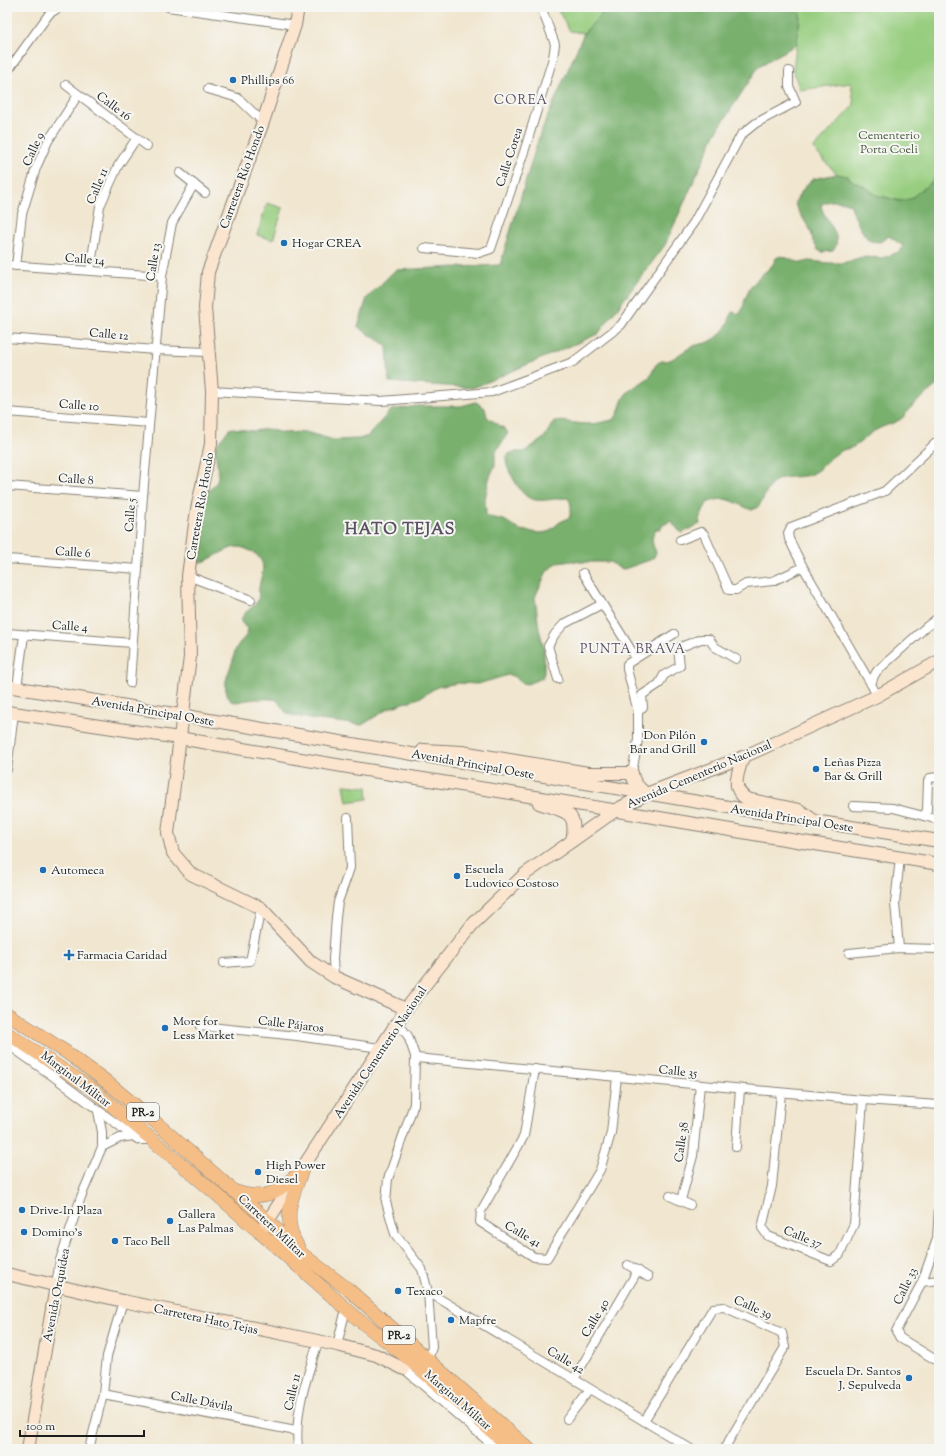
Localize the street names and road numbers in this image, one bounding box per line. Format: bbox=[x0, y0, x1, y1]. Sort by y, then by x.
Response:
street label: Calle 16 bbox=[92, 88, 135, 126]
street label: Carretera Río Hondo bbox=[216, 123, 270, 232]
street label: Calle Corea bbox=[492, 125, 528, 189]
street label: Calle 9 bbox=[18, 129, 49, 169]
street label: Calle 11 bbox=[82, 165, 113, 207]
street label: Calle 13 bbox=[142, 241, 166, 283]
street label: Calle 14 bbox=[64, 250, 105, 270]
street label: Calle 12 bbox=[88, 324, 130, 346]
street label: Calle 10 bbox=[58, 396, 100, 416]
street label: Carretera Río Hondo bbox=[183, 451, 219, 561]
street label: Calle 8 bbox=[57, 470, 94, 490]
street label: Calle 5 bbox=[121, 498, 141, 533]
street label: Calle 6 bbox=[54, 543, 91, 563]
street label: Calle 4 bbox=[51, 617, 88, 637]
street label: Avenida Principal Oeste bbox=[90, 692, 216, 732]
street label: Avenida Cementerio Nacional bbox=[624, 736, 775, 814]
street label: Avenida Principal Oeste bbox=[410, 745, 536, 785]
street label: Avenida Principal Oeste bbox=[729, 800, 855, 838]
street label: Avenida Cementerio Nacional bbox=[330, 982, 432, 1122]
street label: Calle Pájaros bbox=[257, 1012, 325, 1038]
street label: Marginal Militar bbox=[37, 1047, 115, 1112]
street label: Calle 35 bbox=[658, 1061, 698, 1083]
road number: PR-2 bbox=[127, 1103, 159, 1121]
street label: Calle 38 bbox=[670, 1121, 694, 1163]
street label: Carretera Militar bbox=[233, 1191, 310, 1263]
street label: Calle 41 bbox=[501, 1217, 544, 1253]
street label: Calle 37 bbox=[780, 1222, 825, 1254]
street label: Avenida Orquídea bbox=[39, 1246, 75, 1344]
street label: Calle 33 bbox=[889, 1265, 922, 1308]
street label: Calle 39 bbox=[731, 1291, 775, 1324]
street label: Calle 40 bbox=[577, 1296, 614, 1341]
street label: Carretera Hato Tejas bbox=[152, 1300, 260, 1340]
road number: PR-2 bbox=[383, 1326, 415, 1344]
street label: Calle 42 bbox=[543, 1342, 588, 1379]
street label: Marginal Militar bbox=[420, 1366, 495, 1435]
street label: Calle 11 bbox=[280, 1372, 306, 1413]
street label: Calle Dávila bbox=[169, 1387, 235, 1417]

